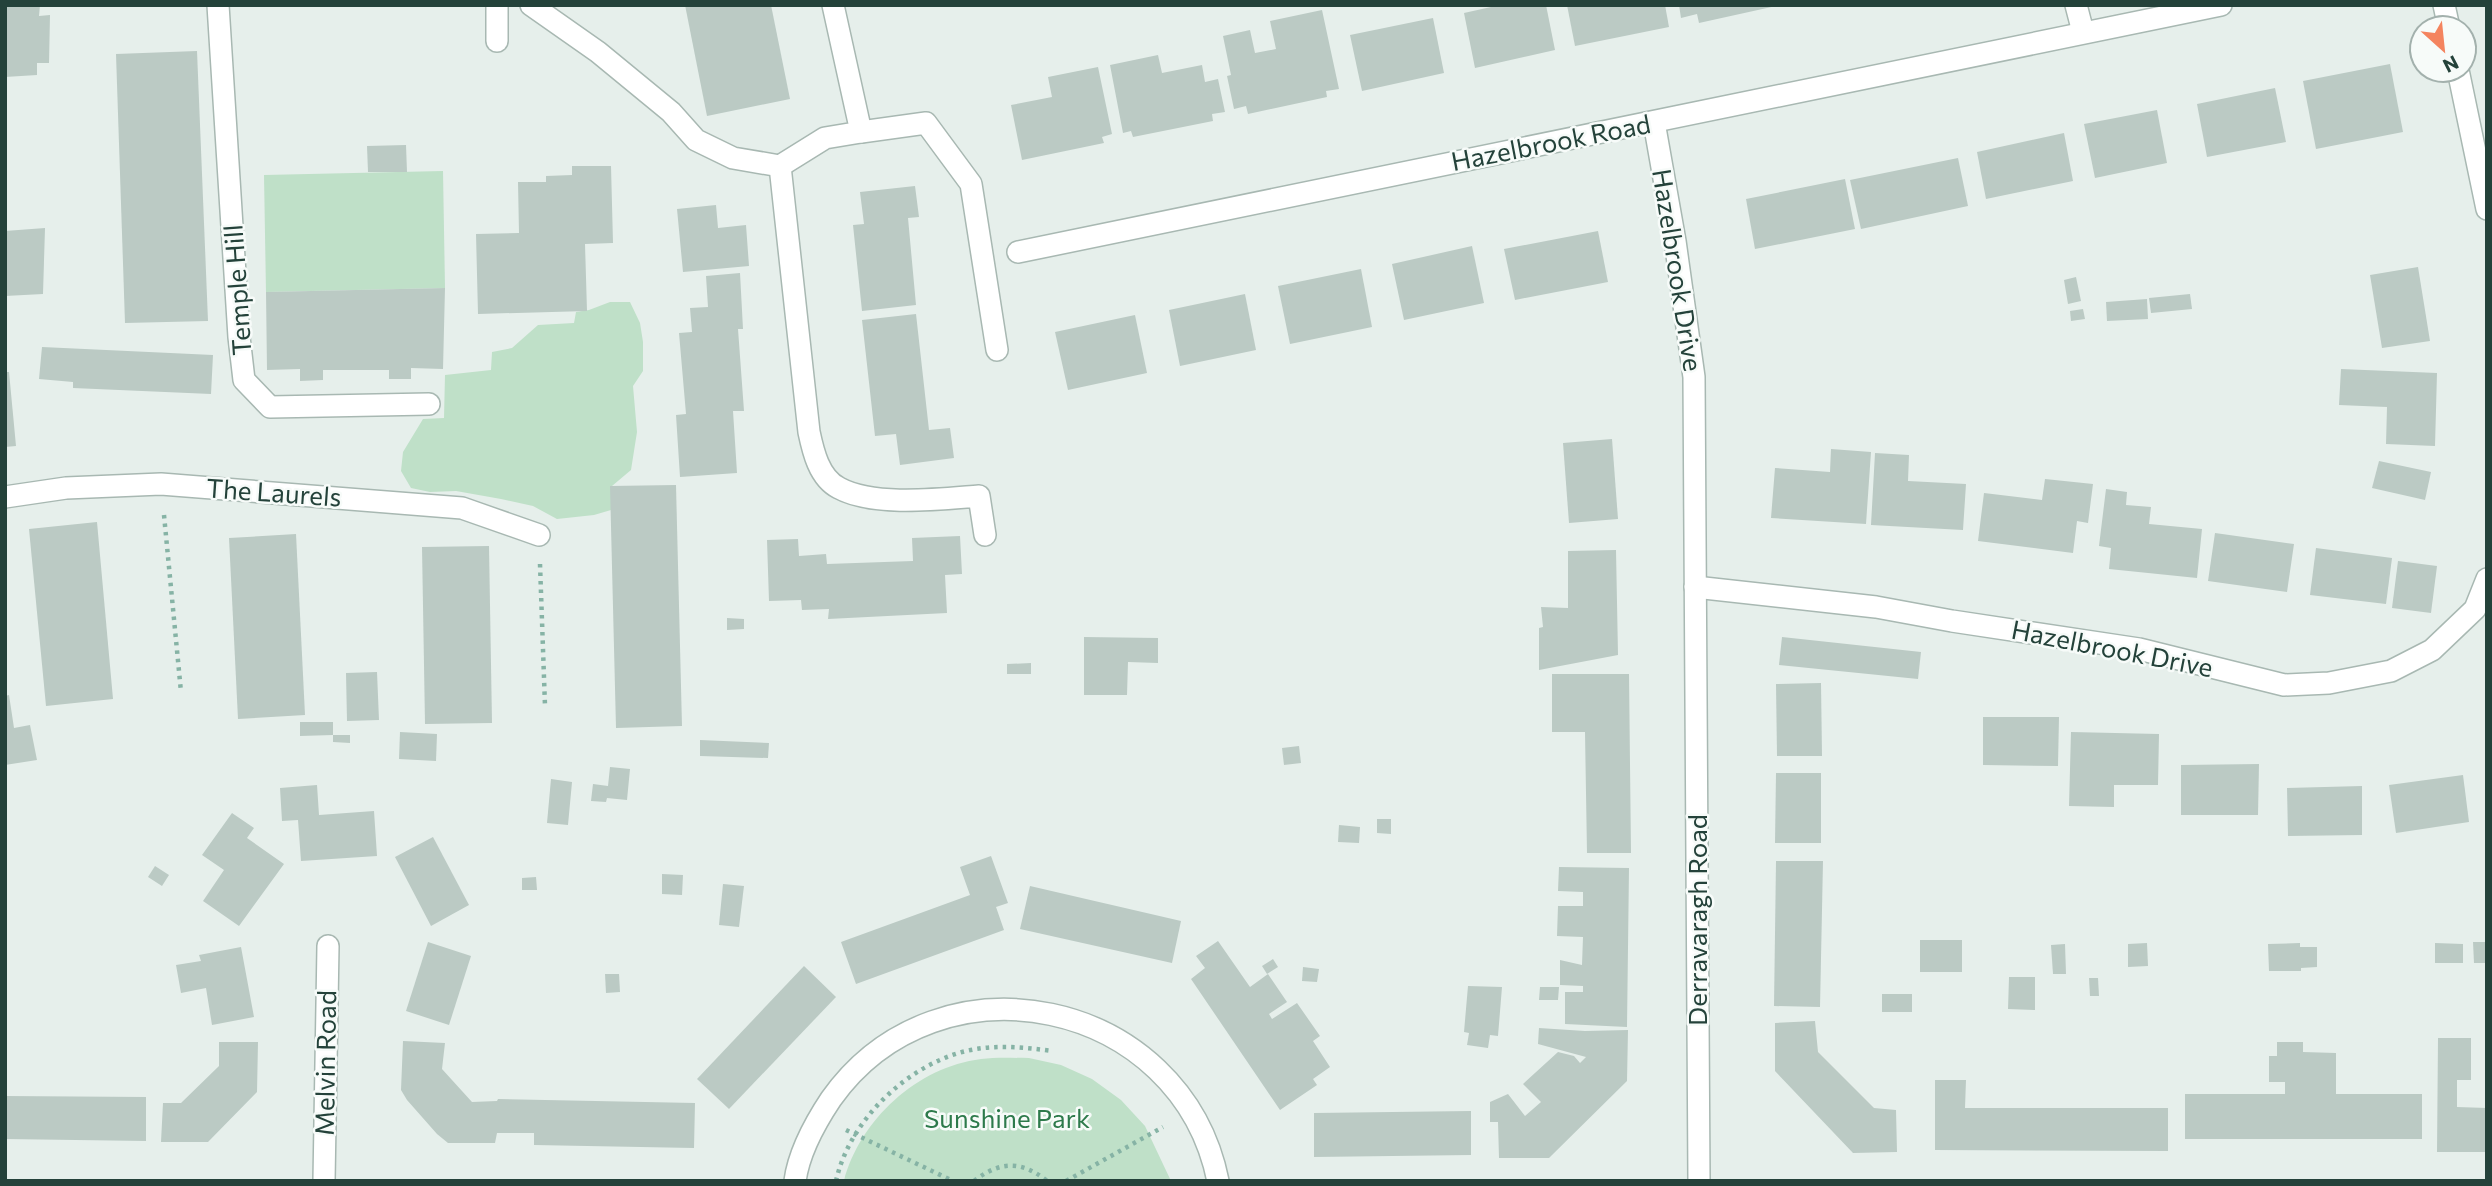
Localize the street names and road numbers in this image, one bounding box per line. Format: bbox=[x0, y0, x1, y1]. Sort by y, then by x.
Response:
street label: Hazelbrook Road bbox=[1448, 107, 1653, 176]
street label: Hazelbrook Drive bbox=[1647, 166, 1710, 373]
street label: Temple Hill bbox=[216, 224, 257, 357]
street label: The Laurels bbox=[206, 471, 343, 512]
street label: Hazelbrook Drive bbox=[2009, 613, 2216, 682]
street label: Derravaragh Road bbox=[1681, 814, 1712, 1026]
street label: Melvin Road bbox=[308, 990, 341, 1136]

